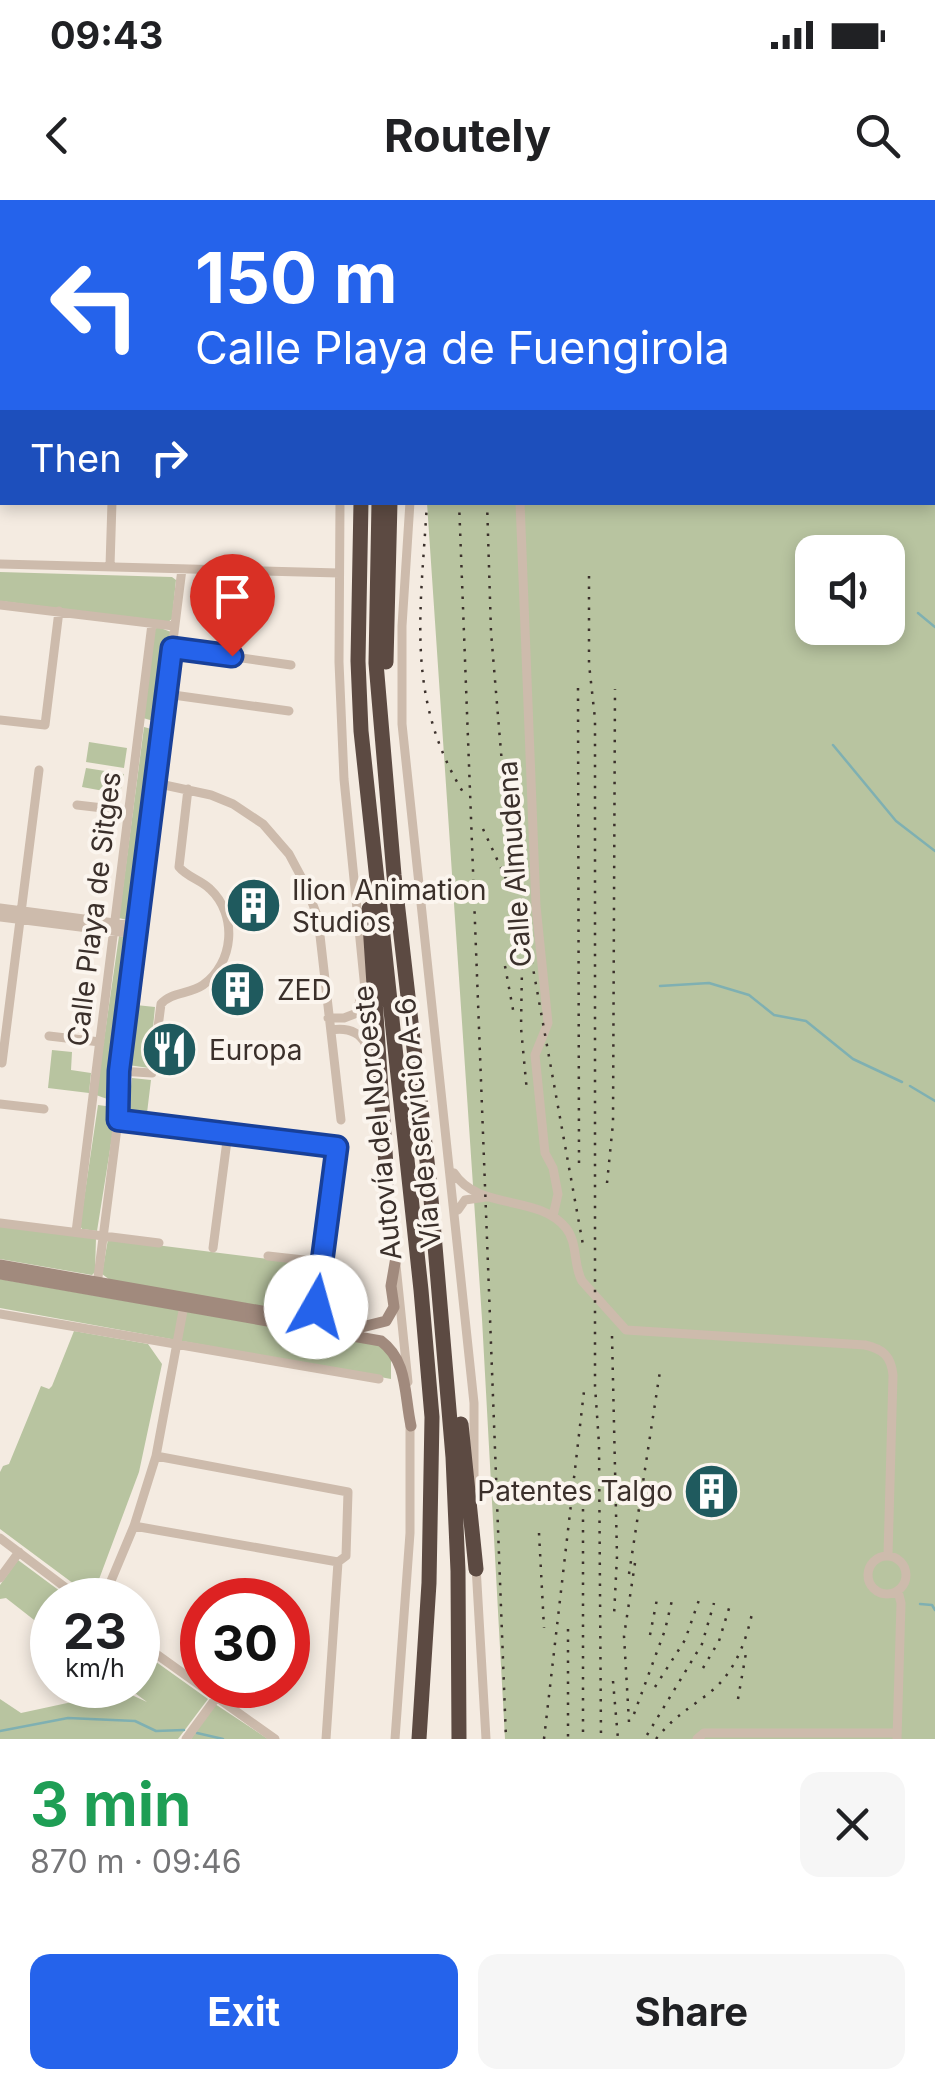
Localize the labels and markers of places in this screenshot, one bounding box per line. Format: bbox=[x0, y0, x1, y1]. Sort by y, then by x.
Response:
pin bbox=[190, 554, 275, 657]
place label: Ilion Animation Studios bbox=[292, 873, 486, 939]
building icon: Ilion Animation Studios bbox=[223, 876, 283, 936]
building icon: ZED bbox=[208, 960, 268, 1020]
place label: ZED bbox=[277, 973, 332, 1007]
restaurant icon: Europa bbox=[140, 1020, 200, 1080]
place label: Europa bbox=[209, 1033, 302, 1067]
building icon: Patentes Talgo bbox=[682, 1461, 742, 1521]
place label: Patentes Talgo bbox=[477, 1474, 673, 1508]

